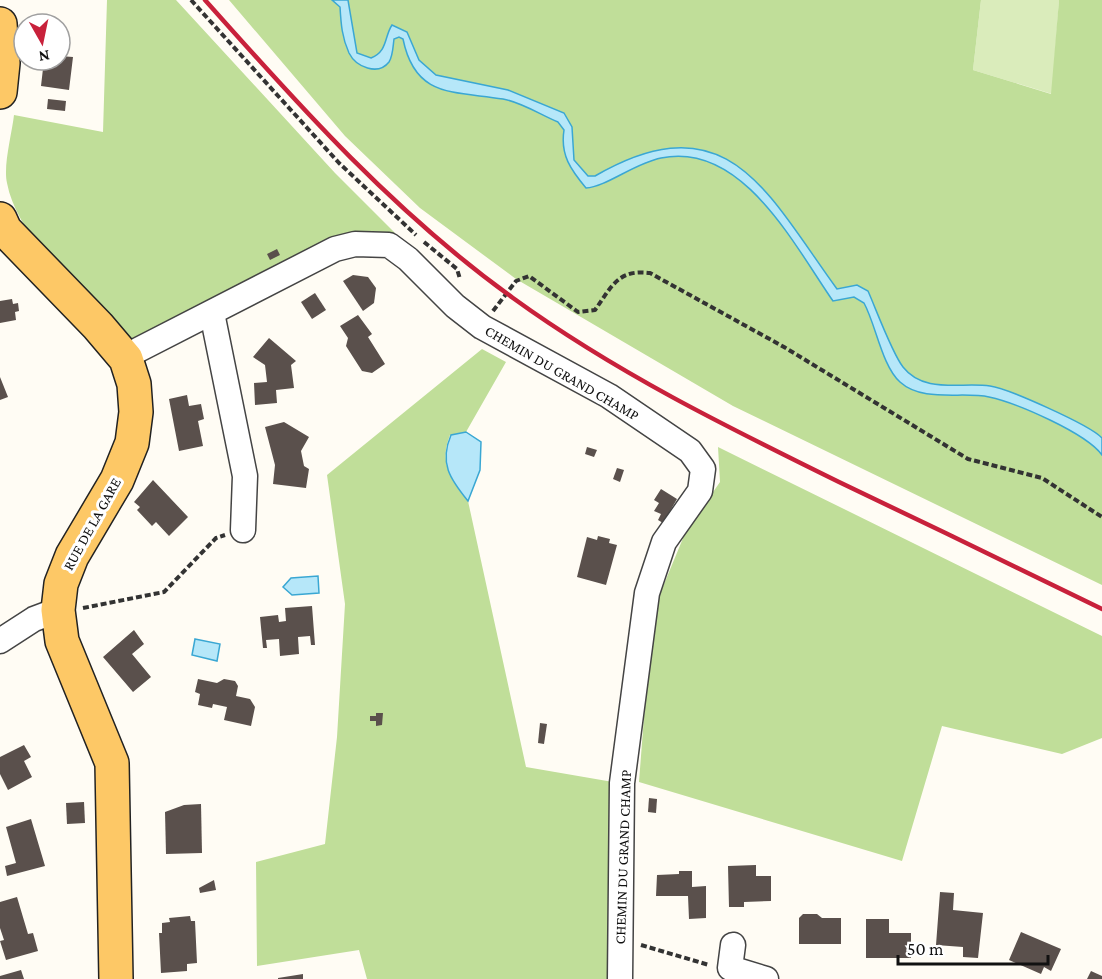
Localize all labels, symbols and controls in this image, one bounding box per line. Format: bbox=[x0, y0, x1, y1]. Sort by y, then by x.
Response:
north arrow bbox=[12, 12, 72, 72]
text: N bbox=[37, 47, 51, 66]
street label: CHEMIN DU GRAND CHAMP bbox=[482, 322, 642, 424]
street label: RUE DE LA GARE bbox=[60, 475, 124, 573]
street label: CHEMIN DU GRAND CHAMP bbox=[612, 769, 634, 945]
scale bar bbox=[898, 928, 1048, 966]
text: 50 m bbox=[907, 939, 944, 959]

